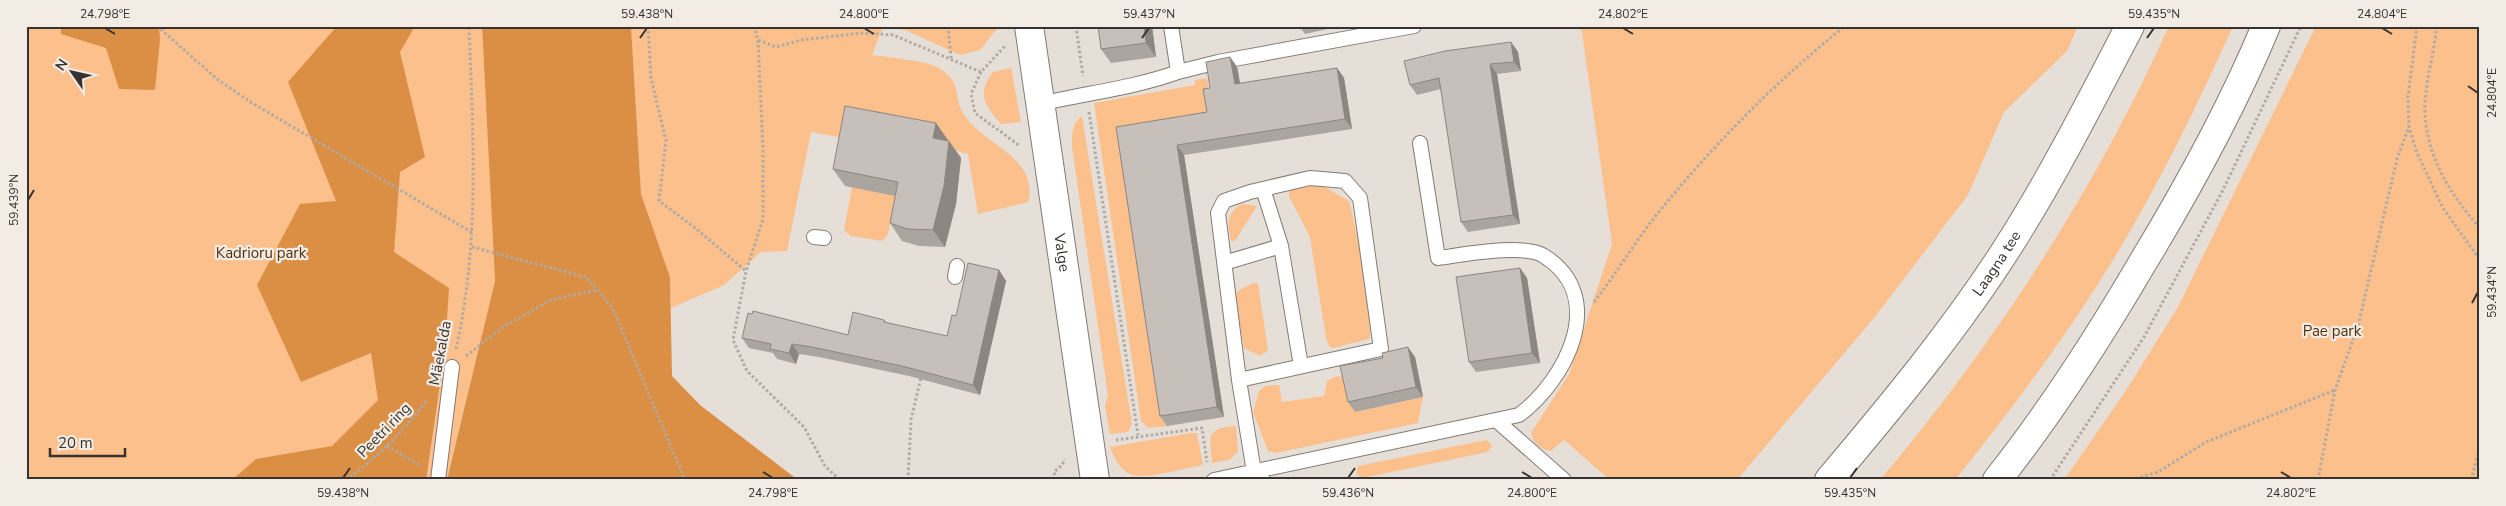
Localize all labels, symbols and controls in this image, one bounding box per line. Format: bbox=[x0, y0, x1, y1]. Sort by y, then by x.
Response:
text: 24.798°E bbox=[80, 6, 130, 22]
text: 59.438°N bbox=[621, 6, 673, 22]
text: 24.800°E bbox=[839, 6, 889, 22]
text: 59.437°N bbox=[1123, 6, 1175, 22]
text: 24.802°E bbox=[1598, 6, 1648, 22]
text: 59.435°N bbox=[2128, 6, 2180, 22]
text: 24.804°E bbox=[2357, 6, 2407, 22]
north arrow bbox=[48, 48, 98, 98]
text: N bbox=[51, 55, 72, 75]
text: 24.804°E bbox=[2484, 68, 2500, 118]
text: 59.439°N bbox=[6, 174, 22, 226]
street label: Laagna tee bbox=[1968, 227, 2026, 300]
street label: Valge bbox=[1049, 231, 1075, 273]
park label: Kadrioru park bbox=[216, 243, 307, 263]
text: 59.434°N bbox=[2484, 266, 2500, 318]
street label: Mäekalda bbox=[424, 319, 456, 387]
park label: Pae park bbox=[2303, 321, 2362, 341]
street label: Peetri ring bbox=[353, 398, 415, 462]
scale bar bbox=[50, 426, 125, 458]
text: 20 m bbox=[58, 433, 93, 453]
text: 59.438°N bbox=[317, 485, 369, 501]
text: 24.798°E bbox=[748, 485, 798, 501]
text: 59.436°N bbox=[1322, 485, 1374, 501]
text: 24.800°E bbox=[1507, 485, 1557, 501]
text: 59.435°N bbox=[1824, 485, 1876, 501]
text: 24.802°E bbox=[2266, 485, 2316, 501]

